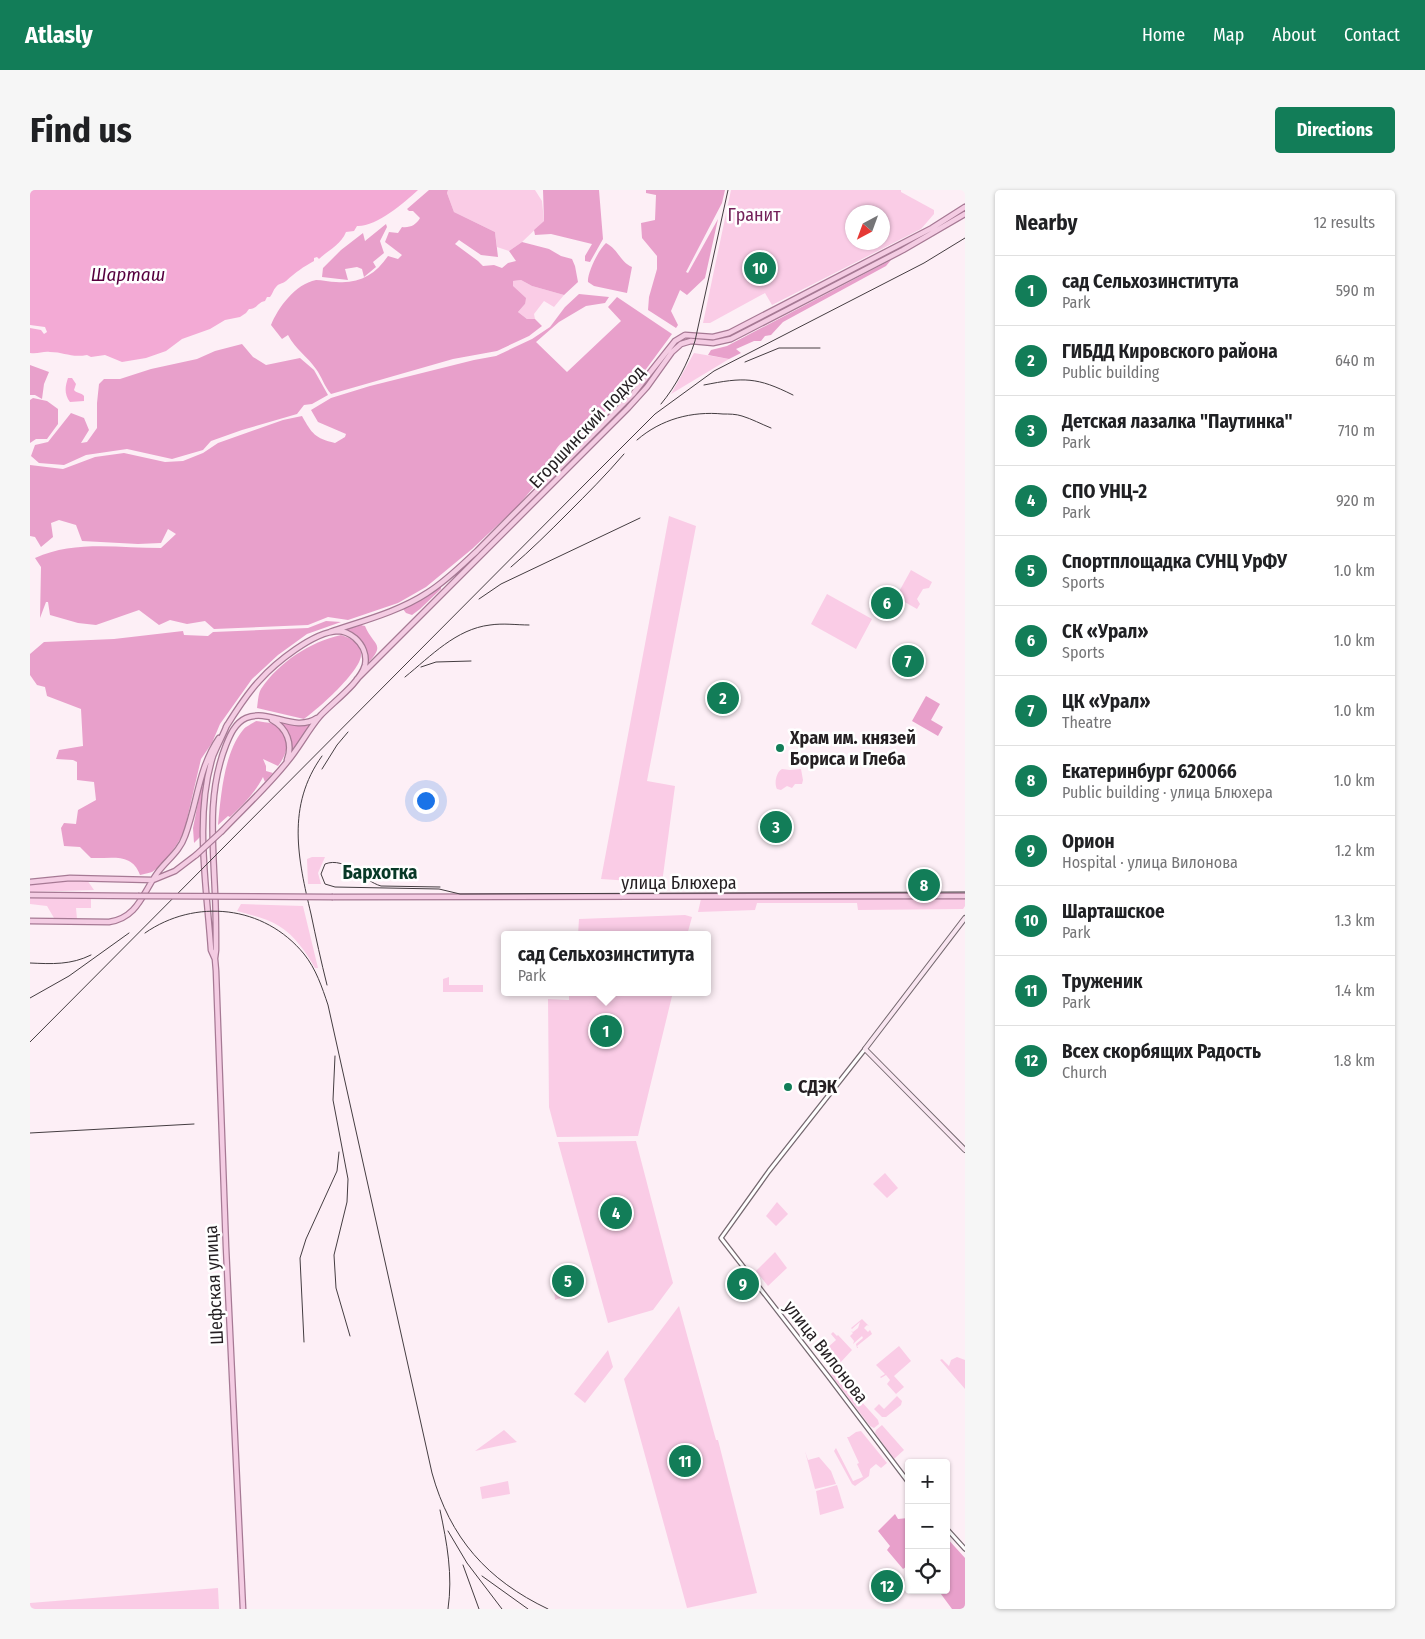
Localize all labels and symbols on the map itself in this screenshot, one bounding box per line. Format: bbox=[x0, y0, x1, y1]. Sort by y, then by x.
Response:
park label: Гранит bbox=[727, 204, 781, 226]
north arrow bbox=[845, 205, 890, 250]
pin: 10 bbox=[744, 249, 776, 287]
water label: Шарташ bbox=[91, 263, 165, 286]
street label: Егоршинский подход bbox=[525, 361, 649, 493]
pin: 6 bbox=[871, 584, 903, 622]
pin: 7 bbox=[892, 642, 924, 680]
pin: 2 bbox=[707, 679, 739, 717]
place label: Храм им. князей Бориса и Глеба bbox=[789, 727, 916, 770]
marker: Храм им. князей Бориса и Глеба bbox=[774, 742, 786, 754]
your location bbox=[413, 788, 439, 814]
pin: 3 bbox=[760, 808, 792, 846]
district label: Бархотка bbox=[342, 861, 418, 884]
pin: 8 bbox=[908, 866, 940, 904]
street label: улица Блюхера bbox=[621, 872, 737, 894]
pin: 1 bbox=[590, 1012, 622, 1050]
place label: СДЭК bbox=[798, 1076, 838, 1098]
marker: СДЭК bbox=[782, 1081, 794, 1093]
pin: 4 bbox=[600, 1194, 632, 1232]
street label: Шефская улица bbox=[200, 1224, 228, 1345]
pin: 5 bbox=[552, 1262, 584, 1300]
pin: 9 bbox=[727, 1265, 759, 1303]
street label: улица Вилонова bbox=[779, 1296, 873, 1408]
pin: 11 bbox=[669, 1442, 701, 1480]
pin: 12 bbox=[871, 1567, 903, 1605]

